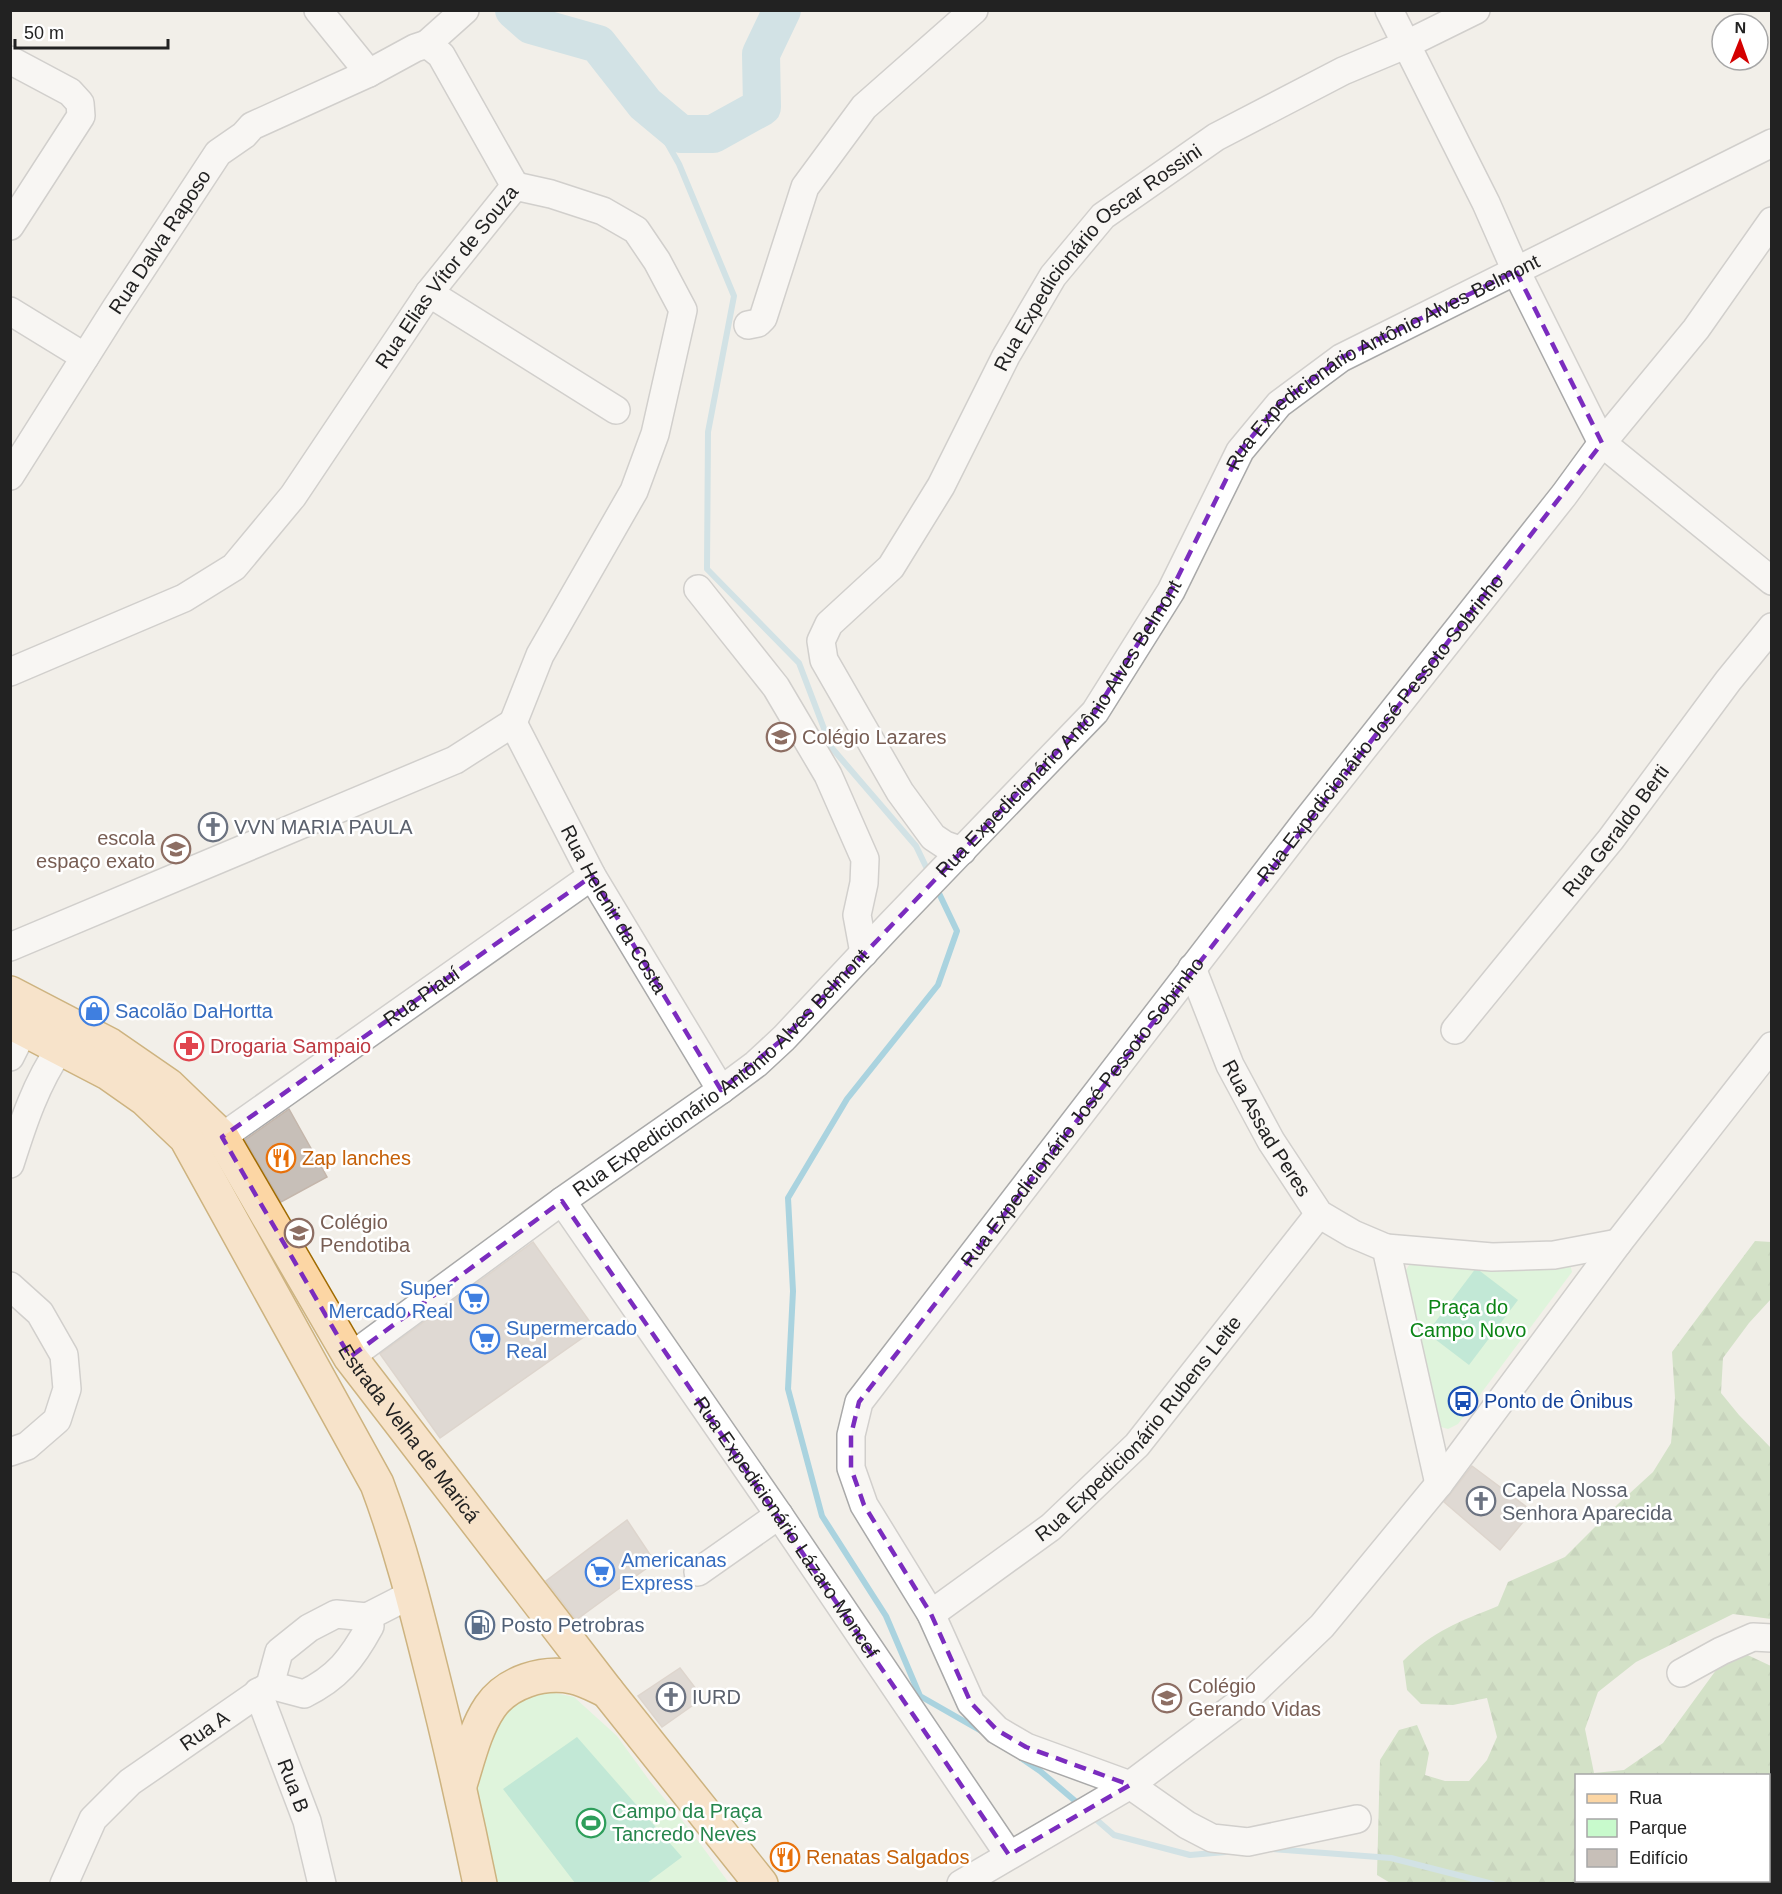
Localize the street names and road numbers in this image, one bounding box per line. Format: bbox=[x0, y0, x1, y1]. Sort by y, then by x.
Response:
street label: Rua Expedicionário Oscar Rossini bbox=[989, 140, 1206, 374]
street label: Rua Dalva Raposo bbox=[104, 166, 215, 318]
street label: Rua Elias Vítor de Souza bbox=[371, 180, 523, 373]
street label: Rua Expedicionário Antônio Alves Belmont bbox=[1221, 250, 1543, 473]
street label: Rua Expedicionário José Pessoto Sobrinho bbox=[1253, 570, 1508, 886]
street label: Rua Expedicionário Antônio Alves Belmont bbox=[931, 576, 1186, 881]
street label: Rua Geraldo Berti bbox=[1558, 761, 1673, 901]
street label: Rua Helenir da Costa bbox=[557, 821, 672, 998]
street label: Rua Expedicionário Antônio Alves Belmont bbox=[569, 944, 873, 1201]
street label: Rua Expedicionário José Pessoto Sobrinho bbox=[956, 953, 1208, 1271]
street label: Rua Piauí bbox=[379, 962, 464, 1031]
street label: Rua Assad Peres bbox=[1218, 1056, 1315, 1200]
street label: Rua Expedicionário Rubens Leite bbox=[1031, 1311, 1246, 1546]
street label: Estrada Velha de Maricá bbox=[334, 1341, 484, 1527]
street label: Rua Expedicionário Lázaro Moncef bbox=[690, 1392, 884, 1662]
street label: Rua A bbox=[176, 1706, 234, 1755]
street label: Rua B bbox=[273, 1756, 314, 1815]

